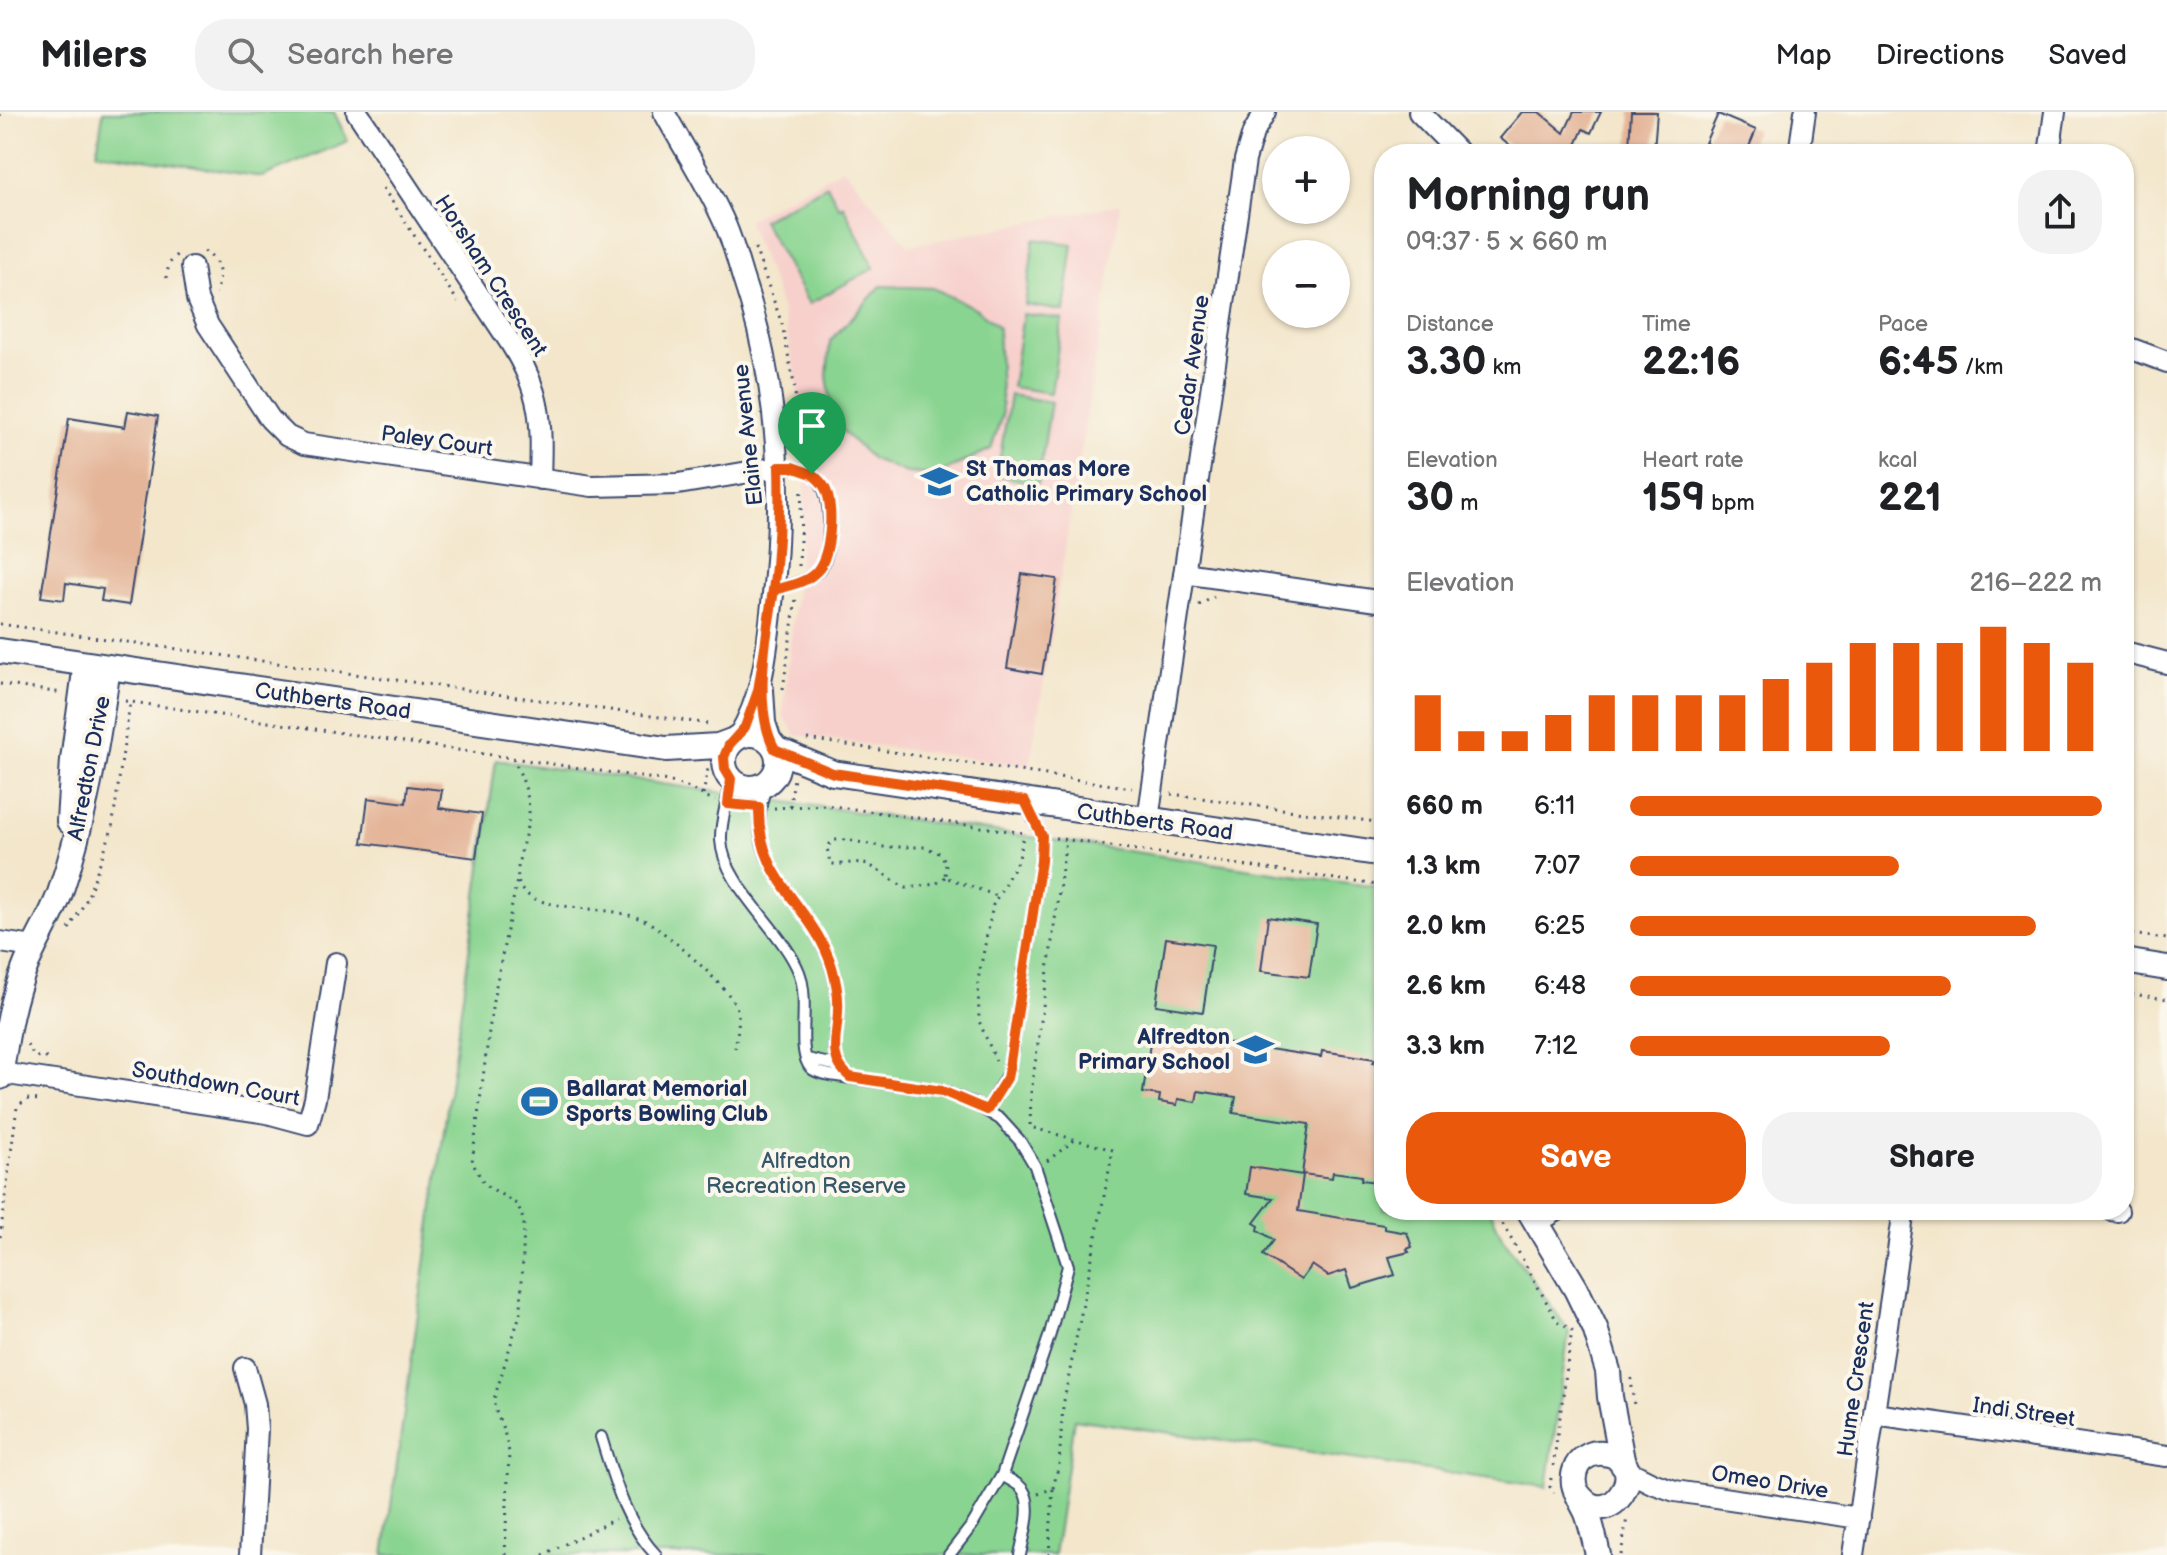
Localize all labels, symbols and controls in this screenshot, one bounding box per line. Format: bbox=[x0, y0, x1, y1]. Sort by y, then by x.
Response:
search box bbox=[195, 19, 755, 91]
text: Milers bbox=[40, 33, 147, 78]
icon: search bbox=[223, 33, 267, 77]
text: Search here bbox=[287, 37, 454, 73]
text: Map bbox=[1775, 39, 1832, 72]
text: Directions bbox=[1876, 39, 2004, 72]
text: Saved bbox=[2048, 39, 2127, 72]
map controls bbox=[1262, 136, 1350, 328]
button: + bbox=[1262, 136, 1350, 224]
text: Morning run bbox=[1406, 170, 1650, 223]
button: share bbox=[2018, 170, 2102, 254]
street label: Horsham Crescent bbox=[428, 190, 553, 362]
text: 09:37 · 5 × 660 m bbox=[1406, 227, 1608, 258]
button: − bbox=[1262, 240, 1350, 328]
street label: Cedar Avenue bbox=[1169, 293, 1216, 437]
text: Distance bbox=[1406, 311, 1494, 338]
text: Time bbox=[1642, 311, 1691, 338]
text: Pace bbox=[1878, 311, 1928, 338]
text: 3.30 bbox=[1406, 338, 1486, 386]
text: 22:16 bbox=[1642, 338, 1741, 386]
text: 6:45 bbox=[1878, 338, 1958, 386]
text: km bbox=[1486, 354, 1521, 381]
text: /km bbox=[1958, 354, 2003, 381]
street label: Elaine Avenue bbox=[728, 363, 769, 507]
pin bbox=[778, 392, 846, 474]
icon: arrive bbox=[790, 404, 834, 448]
street label: Paley Court bbox=[379, 420, 495, 463]
text: Elevation bbox=[1406, 447, 1498, 474]
text: Heart rate bbox=[1642, 447, 1744, 474]
text: kcal bbox=[1878, 447, 1917, 474]
place label: St Thomas More Catholic Primary School bbox=[966, 456, 1207, 508]
school or university icon: St Thomas More Catholic Primary School bbox=[921, 462, 959, 500]
text: 30 bbox=[1406, 474, 1454, 522]
text: 159 bbox=[1642, 474, 1705, 522]
text: 221 bbox=[1878, 474, 1942, 522]
text: m bbox=[1454, 490, 1478, 517]
text: bpm bbox=[1705, 490, 1755, 517]
text: Elevation bbox=[1406, 568, 1514, 599]
text: 216–222 m bbox=[1969, 568, 2102, 599]
street label: Cuthberts Road bbox=[253, 677, 413, 726]
street label: Alfredton Drive bbox=[62, 694, 117, 843]
text: 660 m bbox=[1406, 791, 1483, 822]
text: 6:11 bbox=[1534, 791, 1575, 822]
street label: Cuthberts Road bbox=[1075, 798, 1235, 847]
text: 1.3 km bbox=[1406, 851, 1481, 882]
text: 7:07 bbox=[1534, 851, 1580, 882]
text: 2.0 km bbox=[1406, 911, 1486, 942]
text: 6:25 bbox=[1534, 911, 1585, 942]
text: 2.6 km bbox=[1406, 971, 1486, 1002]
text: 6:48 bbox=[1534, 971, 1586, 1002]
place label: Alfredton Primary School bbox=[1078, 1024, 1230, 1076]
school or university icon: Alfredton Primary School bbox=[1237, 1030, 1275, 1068]
text: 3.3 km bbox=[1406, 1031, 1485, 1062]
text: 7:12 bbox=[1534, 1031, 1577, 1062]
street label: Southdown Court bbox=[130, 1056, 302, 1113]
place label: Ballarat Memorial Sports Bowling Club bbox=[566, 1076, 768, 1128]
sports icon: Ballarat Memorial Sports Bowling Club bbox=[521, 1082, 559, 1120]
button: Save bbox=[1406, 1112, 1746, 1204]
button: Share bbox=[1762, 1112, 2102, 1204]
park label: Alfredton Recreation Reserve bbox=[706, 1148, 906, 1200]
street label: Hume Crescent bbox=[1832, 1300, 1881, 1459]
street label: Indi Street bbox=[1971, 1392, 2077, 1433]
street label: Omeo Drive bbox=[1709, 1460, 1830, 1505]

